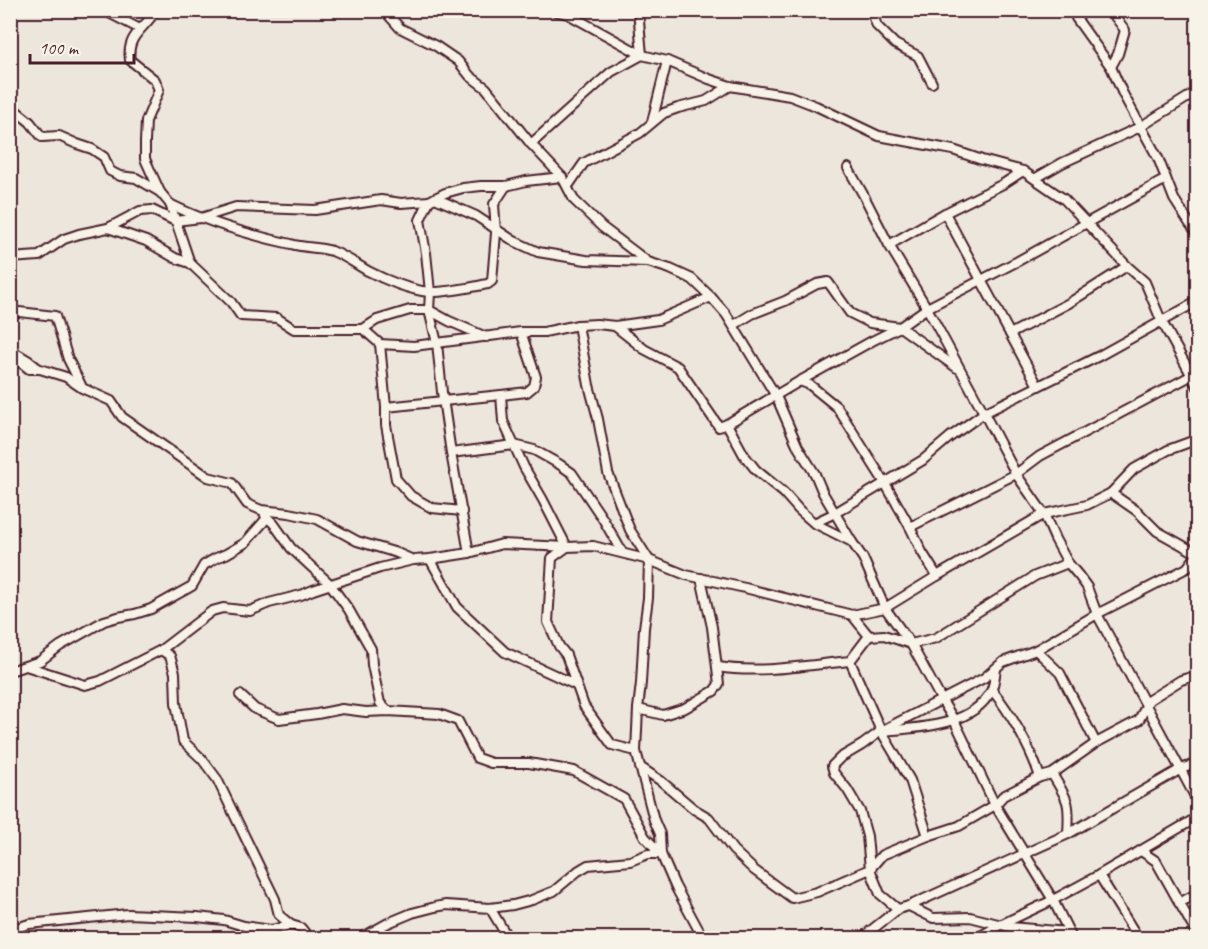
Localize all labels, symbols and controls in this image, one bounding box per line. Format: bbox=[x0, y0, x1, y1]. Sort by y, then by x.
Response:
scale bar bbox=[30, 27, 134, 65]
text: 100 m bbox=[39, 37, 80, 59]

